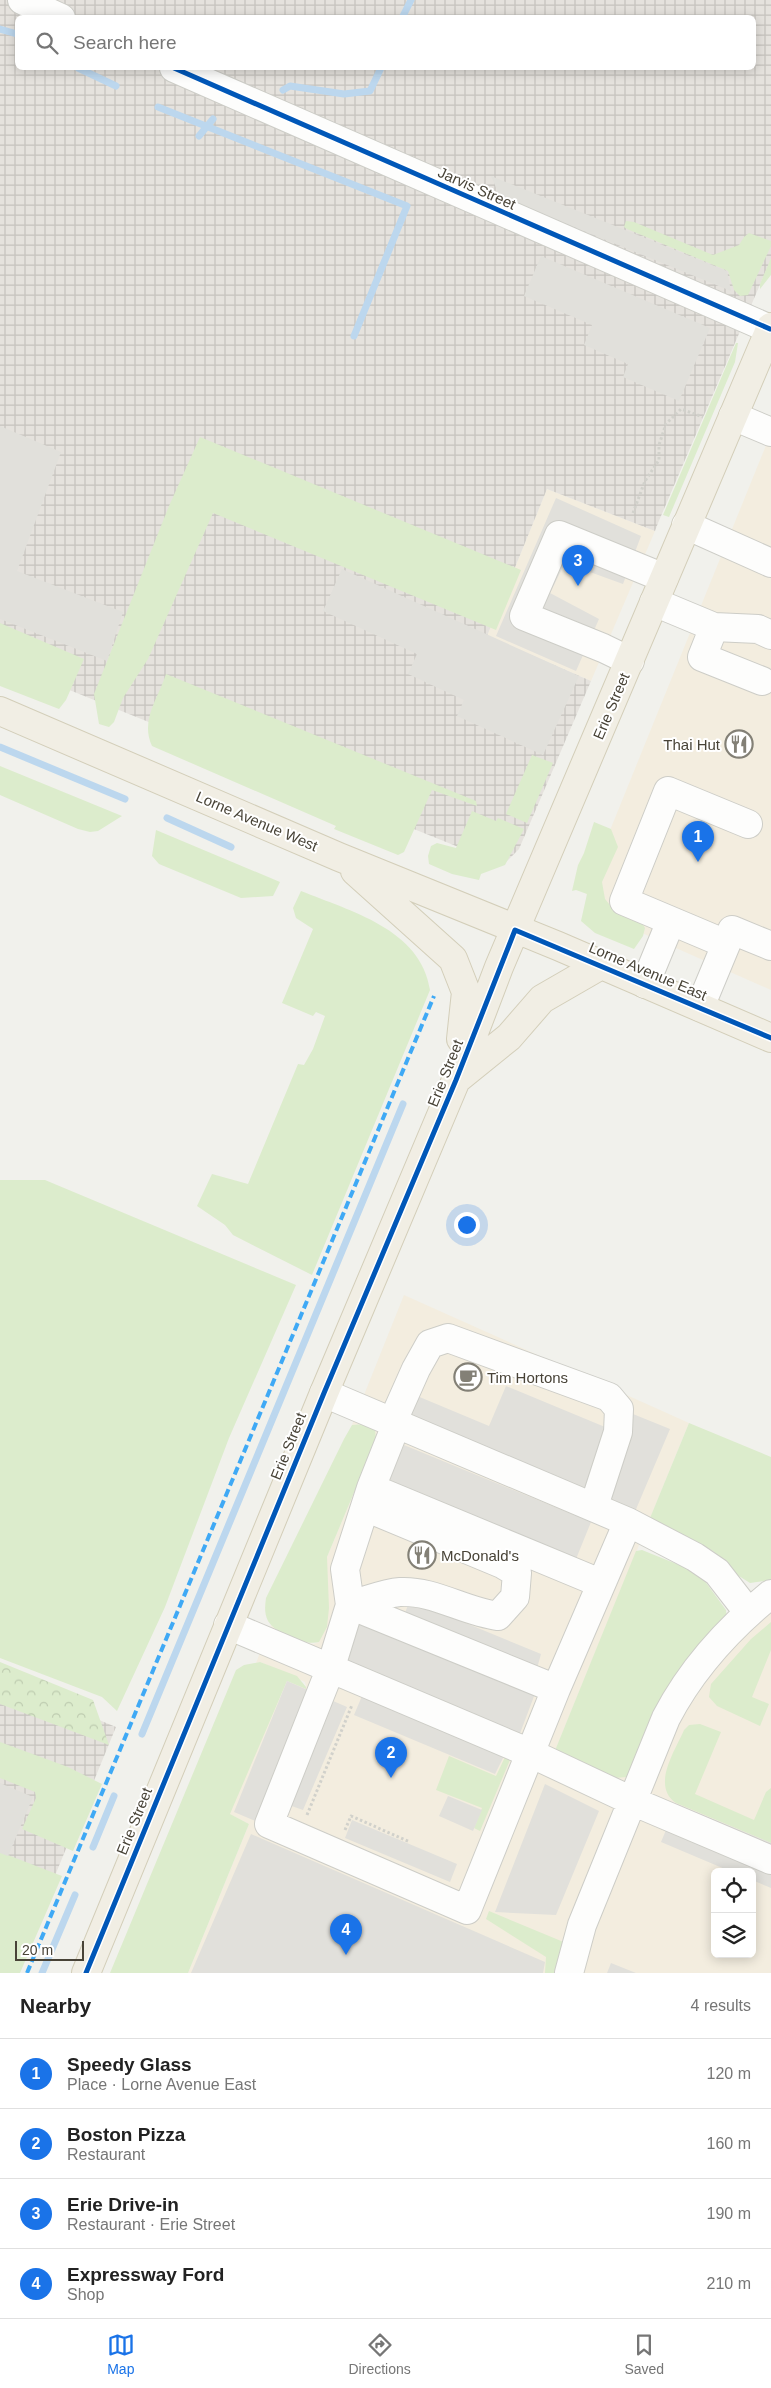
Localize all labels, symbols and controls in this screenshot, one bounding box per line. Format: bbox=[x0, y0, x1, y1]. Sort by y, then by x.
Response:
search box bbox=[15, 15, 756, 70]
icon: search bbox=[33, 29, 61, 57]
text: Search here bbox=[73, 32, 177, 53]
street label: Jarvis Street bbox=[435, 163, 519, 213]
pin: 3 bbox=[562, 545, 594, 586]
street label: Erie Street bbox=[589, 669, 633, 742]
restaurant icon: Thai Hut bbox=[724, 729, 754, 759]
place label: Thai Hut bbox=[663, 736, 721, 753]
street label: Lorne Avenue West bbox=[194, 788, 321, 855]
pin: 1 bbox=[682, 821, 714, 862]
street label: Lorne Avenue East bbox=[586, 938, 710, 1004]
street label: Erie Street bbox=[424, 1036, 466, 1109]
your location bbox=[454, 1212, 480, 1238]
cafe icon: Tim Hortons bbox=[453, 1362, 483, 1392]
place label: Tim Hortons bbox=[487, 1369, 568, 1386]
street label: Erie Street bbox=[267, 1409, 309, 1482]
restaurant icon: McDonald's bbox=[407, 1540, 437, 1570]
place label: McDonald's bbox=[441, 1547, 519, 1564]
pin: 2 bbox=[375, 1737, 407, 1778]
street label: Erie Street bbox=[113, 1784, 155, 1857]
map controls bbox=[711, 1868, 756, 1958]
button: locate bbox=[711, 1868, 756, 1913]
button: layers bbox=[711, 1913, 756, 1958]
pin: 4 bbox=[330, 1914, 362, 1955]
scale bar bbox=[15, 1938, 84, 1961]
text: 20 m bbox=[22, 1942, 53, 1958]
text: Nearby bbox=[20, 1994, 91, 2017]
text: 4 results bbox=[691, 1997, 751, 2014]
text: Speedy Glass bbox=[67, 2054, 192, 2075]
text: 1 bbox=[32, 2065, 40, 2082]
text: 120 m bbox=[707, 2065, 751, 2082]
text: Place · Lorne Avenue East bbox=[67, 2076, 256, 2093]
text: Boston Pizza bbox=[67, 2124, 185, 2145]
text: 2 bbox=[32, 2135, 40, 2152]
text: 160 m bbox=[707, 2135, 751, 2152]
text: Restaurant bbox=[67, 2146, 145, 2163]
text: Erie Drive-in bbox=[67, 2194, 179, 2215]
text: 3 bbox=[32, 2205, 40, 2222]
text: 190 m bbox=[707, 2205, 751, 2222]
text: Restaurant · Erie Street bbox=[67, 2216, 235, 2233]
text: Expressway Ford bbox=[67, 2264, 224, 2285]
text: 4 bbox=[32, 2275, 40, 2292]
text: 210 m bbox=[707, 2275, 751, 2292]
text: Shop bbox=[67, 2286, 104, 2303]
tab: Map bbox=[107, 2331, 135, 2377]
tab: Directions bbox=[349, 2331, 411, 2377]
tab: Saved bbox=[624, 2331, 664, 2377]

